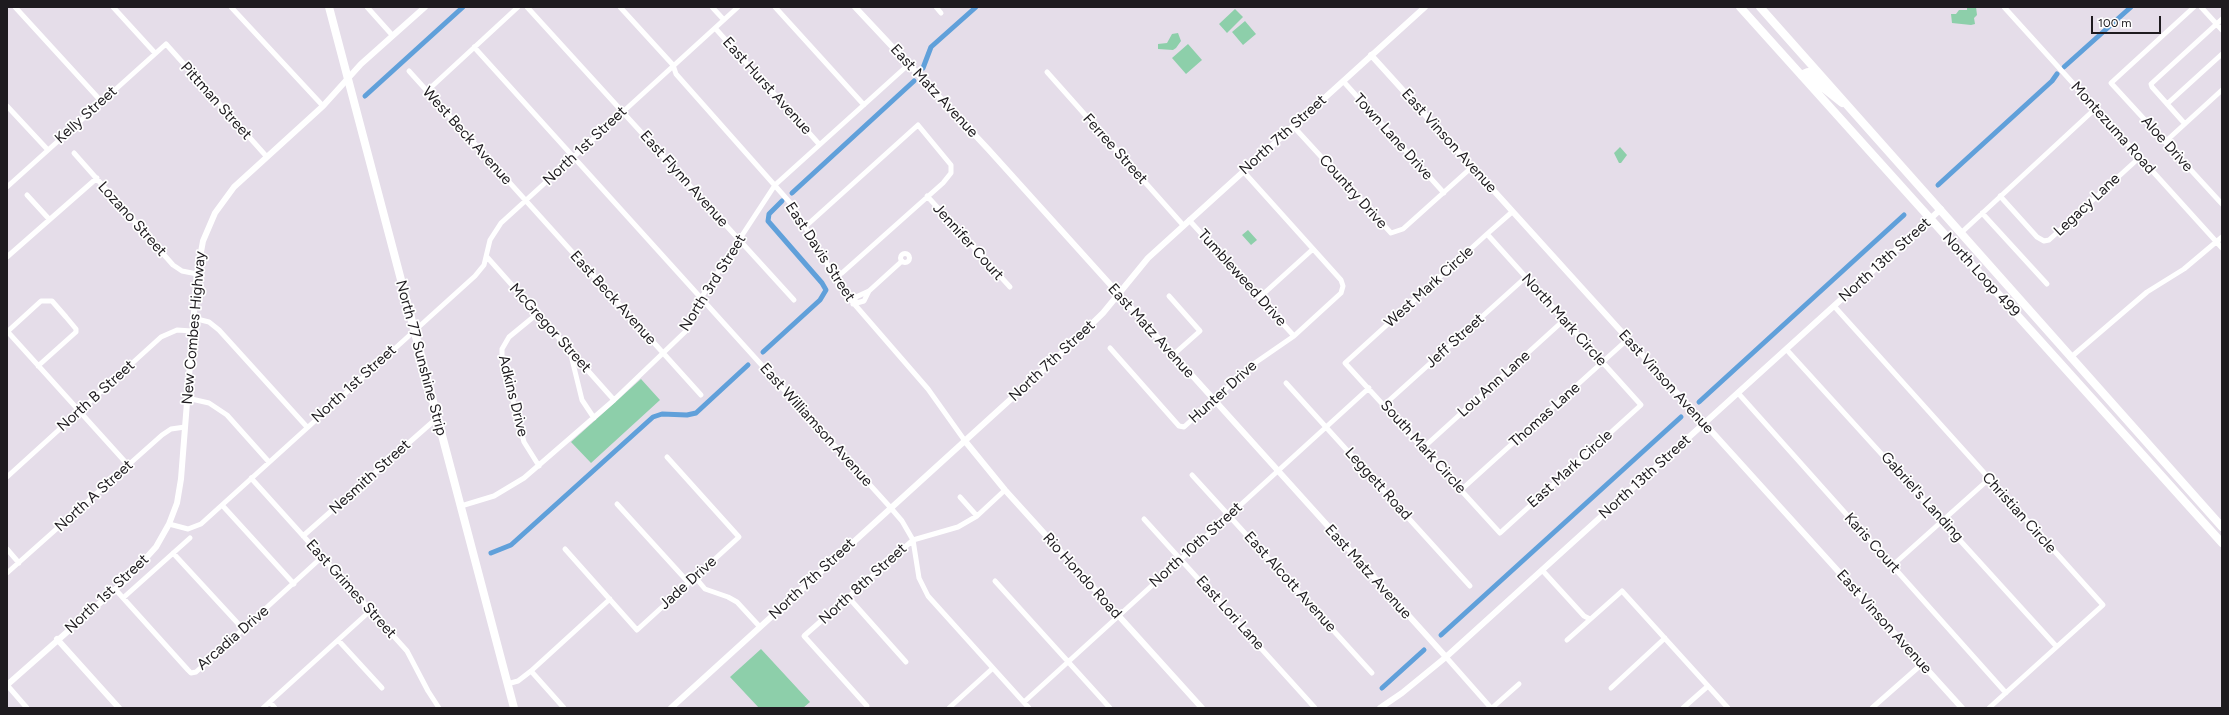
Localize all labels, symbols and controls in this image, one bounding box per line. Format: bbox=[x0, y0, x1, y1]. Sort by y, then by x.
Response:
scale bar bbox=[2093, 8, 2163, 34]
text: 100 m bbox=[2098, 16, 2132, 30]
street label: East Hurst Avenue bbox=[719, 34, 815, 138]
street label: East Matz Avenue bbox=[886, 41, 982, 141]
street label: Pittman Street bbox=[177, 59, 255, 143]
street label: Montezuma Road bbox=[2067, 78, 2159, 178]
street label: Kelly Street bbox=[51, 82, 121, 148]
street label: West Beck Avenue bbox=[418, 83, 516, 189]
street label: East Vinson Avenue bbox=[1398, 85, 1500, 197]
street label: Town Lane Drive bbox=[1349, 90, 1437, 184]
street label: North 7th Street bbox=[1236, 91, 1330, 179]
street label: North 1st Street bbox=[539, 103, 631, 189]
street label: Ferree Street bbox=[1079, 110, 1151, 188]
street label: Aloe Drive bbox=[2137, 112, 2197, 176]
street label: East Flynn Avenue bbox=[636, 127, 732, 231]
street label: Country Drive bbox=[1315, 151, 1391, 233]
street label: Legacy Lane bbox=[2050, 170, 2124, 240]
street label: Lozano Street bbox=[94, 178, 170, 260]
street label: East Davis Street bbox=[781, 199, 859, 305]
street label: Jennifer Court bbox=[929, 200, 1007, 284]
street label: North 13th Street bbox=[1835, 214, 1935, 306]
street label: Tumbleweed Drive bbox=[1194, 226, 1290, 330]
street label: North Loop 499 bbox=[1938, 229, 2024, 321]
street label: North 3rd Street bbox=[676, 231, 750, 335]
street label: West Mark Circle bbox=[1381, 242, 1477, 332]
street label: East Beck Avenue bbox=[566, 247, 660, 349]
street label: New Combes Highway bbox=[178, 251, 210, 405]
street label: North Mark Circle bbox=[1518, 270, 1610, 370]
street label: North 77 Sunshine Strip bbox=[392, 278, 450, 438]
street label: McGregor Street bbox=[505, 280, 595, 376]
street label: East Matz Avenue bbox=[1104, 280, 1198, 382]
street label: Jeff Street bbox=[1422, 310, 1488, 372]
street label: North 7th Street bbox=[1005, 317, 1099, 405]
street label: East Vinson Avenue bbox=[1615, 326, 1717, 438]
street label: North 1st Street bbox=[308, 341, 400, 427]
street label: Lou Ann Lane bbox=[1454, 347, 1534, 421]
street label: Adkins Drive bbox=[494, 353, 532, 439]
street label: North B Street bbox=[54, 357, 138, 435]
street label: Hunter Drive bbox=[1185, 357, 1261, 427]
street label: East Williamson Avenue bbox=[756, 360, 876, 490]
street label: Thomas Lane bbox=[1506, 379, 1584, 451]
street label: South Mark Circle bbox=[1376, 397, 1470, 497]
street label: East Mark Circle bbox=[1524, 426, 1616, 512]
street label: North 13th Street bbox=[1595, 431, 1695, 523]
street label: Nesmith Street bbox=[326, 436, 414, 518]
street label: Leggett Road bbox=[1341, 444, 1415, 524]
street label: Gabriel's Landing bbox=[1877, 448, 1967, 546]
street label: North A Street bbox=[51, 456, 137, 536]
street label: Christian Circle bbox=[1978, 469, 2060, 557]
street label: North 10th Street bbox=[1146, 499, 1246, 591]
street label: Karis Court bbox=[1840, 509, 1904, 577]
street label: East Matz Avenue bbox=[1321, 521, 1415, 623]
street label: East Alcott Avenue bbox=[1240, 528, 1340, 636]
street label: Rio Hondo Road bbox=[1039, 529, 1125, 623]
street label: North 7th Street bbox=[765, 535, 859, 623]
street label: East Grimes Street bbox=[302, 536, 400, 642]
street label: North 8th Street bbox=[815, 540, 911, 628]
street label: North 1st Street bbox=[61, 551, 153, 637]
street label: Jade Drive bbox=[656, 553, 720, 613]
street label: East Vinson Avenue bbox=[1833, 566, 1935, 678]
street label: East Lori Lane bbox=[1192, 572, 1268, 654]
street label: Arcadia Drive bbox=[193, 602, 273, 674]

